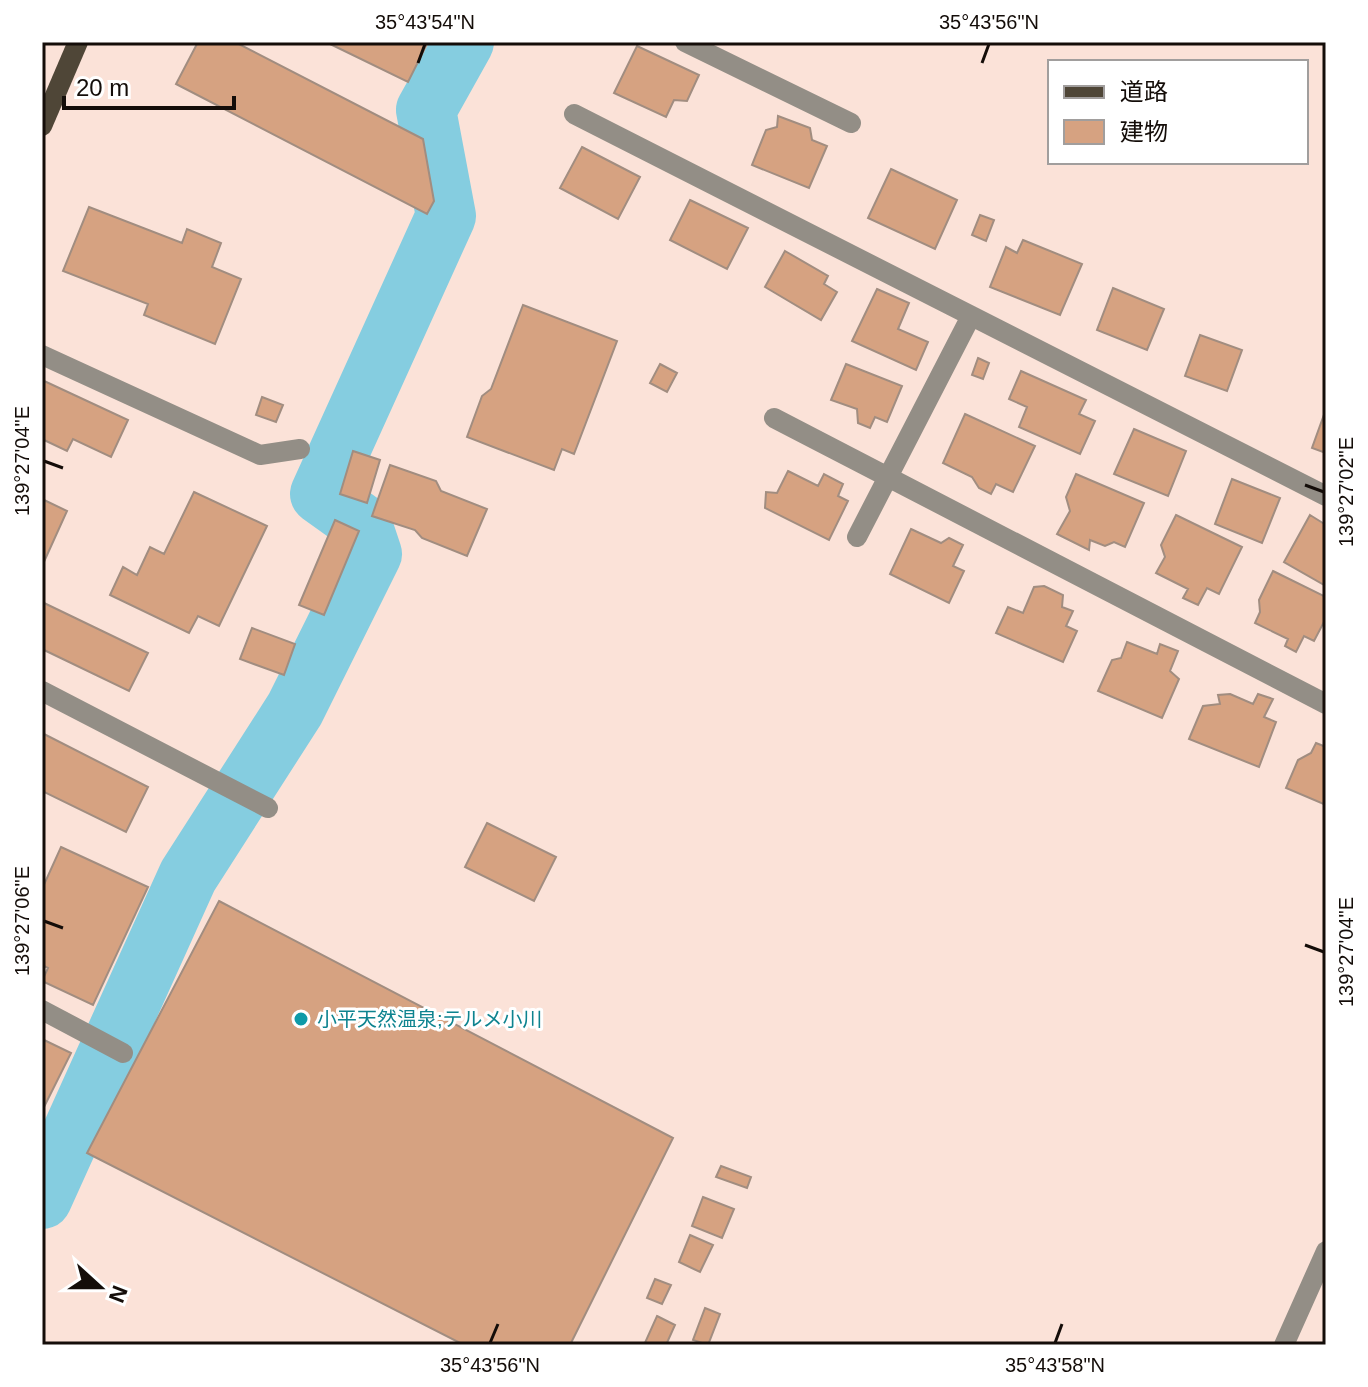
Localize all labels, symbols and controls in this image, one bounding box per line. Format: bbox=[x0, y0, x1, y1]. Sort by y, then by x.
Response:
text: 35°43'54"N bbox=[375, 11, 475, 33]
text: 35°43'56"N bbox=[939, 11, 1039, 33]
scale bar bbox=[64, 60, 234, 110]
legend bbox=[1048, 60, 1308, 164]
text: 20 m bbox=[76, 74, 129, 101]
text: 道路 bbox=[1120, 78, 1168, 105]
text: 建物 bbox=[1120, 118, 1168, 145]
text: 139°27'04"E bbox=[11, 406, 33, 516]
text: 139°27'02"E bbox=[1335, 437, 1357, 547]
text: 139°27'06"E bbox=[11, 866, 33, 976]
text: 139°27'04"E bbox=[1335, 897, 1357, 1007]
place label: 小平天然温泉;テルメ小川 bbox=[317, 1008, 543, 1030]
marker: 小平天然温泉;テルメ小川 bbox=[292, 1010, 310, 1028]
north arrow bbox=[60, 1247, 140, 1327]
text: N bbox=[104, 1282, 133, 1306]
text: 35°43'56"N bbox=[440, 1354, 540, 1376]
text: 35°43'58"N bbox=[1005, 1354, 1105, 1376]

